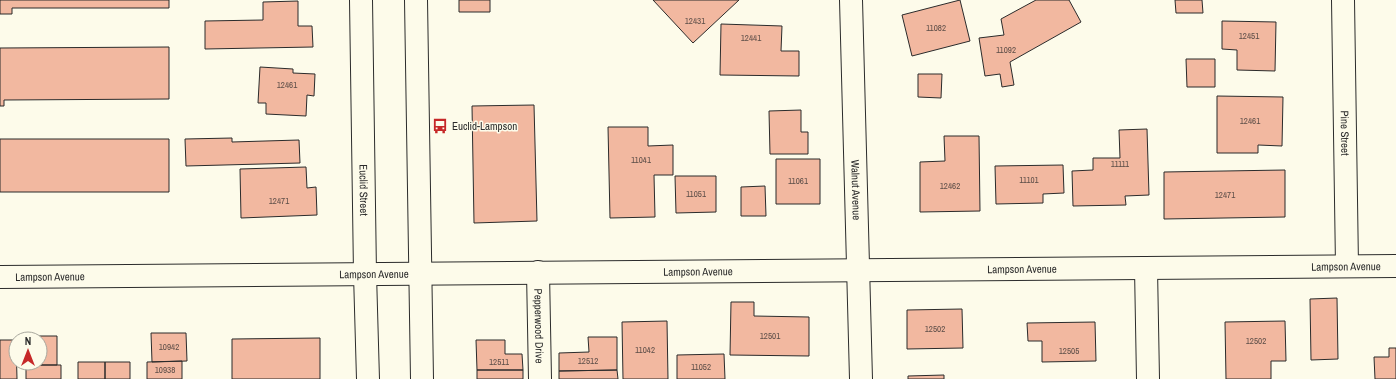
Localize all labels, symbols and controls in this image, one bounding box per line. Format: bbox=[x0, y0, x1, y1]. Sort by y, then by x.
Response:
house number: 12431 bbox=[685, 15, 705, 27]
house number: 11082 bbox=[926, 22, 946, 34]
house number: 12451 bbox=[1239, 30, 1259, 42]
house number: 12441 bbox=[741, 32, 761, 44]
house number: 11092 bbox=[996, 44, 1016, 56]
house number: 12461 bbox=[277, 79, 297, 91]
street label: Pine Street bbox=[1338, 110, 1352, 156]
house number: 12461 bbox=[1240, 115, 1260, 127]
bus stop icon: Euclid-Lampson bbox=[431, 117, 449, 135]
place label: Euclid-Lampson bbox=[452, 119, 517, 133]
house number: 11041 bbox=[631, 154, 651, 166]
house number: 11111 bbox=[1111, 158, 1129, 170]
street label: Walnut Avenue bbox=[848, 160, 864, 220]
street label: Euclid Street bbox=[356, 164, 371, 216]
house number: 11101 bbox=[1019, 174, 1039, 186]
house number: 11061 bbox=[788, 175, 808, 187]
house number: 12462 bbox=[940, 180, 960, 192]
house number: 11051 bbox=[686, 188, 706, 200]
house number: 12471 bbox=[1215, 189, 1235, 201]
house number: 12471 bbox=[269, 195, 289, 207]
street label: Lampson Avenue bbox=[1311, 259, 1381, 274]
street label: Lampson Avenue bbox=[987, 262, 1057, 276]
street label: Lampson Avenue bbox=[663, 264, 733, 279]
street label: Lampson Avenue bbox=[339, 267, 409, 281]
street label: Lampson Avenue bbox=[15, 269, 85, 284]
street label: Pepperwood Drive bbox=[531, 288, 547, 364]
house number: 12502 bbox=[925, 323, 945, 335]
house number: 12501 bbox=[760, 330, 780, 342]
north arrow bbox=[8, 331, 48, 371]
text: N bbox=[25, 334, 31, 348]
house number: 12502 bbox=[1246, 335, 1266, 347]
house number: 10942 bbox=[159, 341, 179, 353]
house number: 11042 bbox=[635, 344, 655, 356]
house number: 12505 bbox=[1059, 345, 1079, 357]
house number: 12512 bbox=[578, 355, 598, 367]
house number: 12511 bbox=[489, 356, 509, 368]
house number: 11052 bbox=[691, 361, 711, 373]
house number: 10938 bbox=[155, 364, 175, 376]

